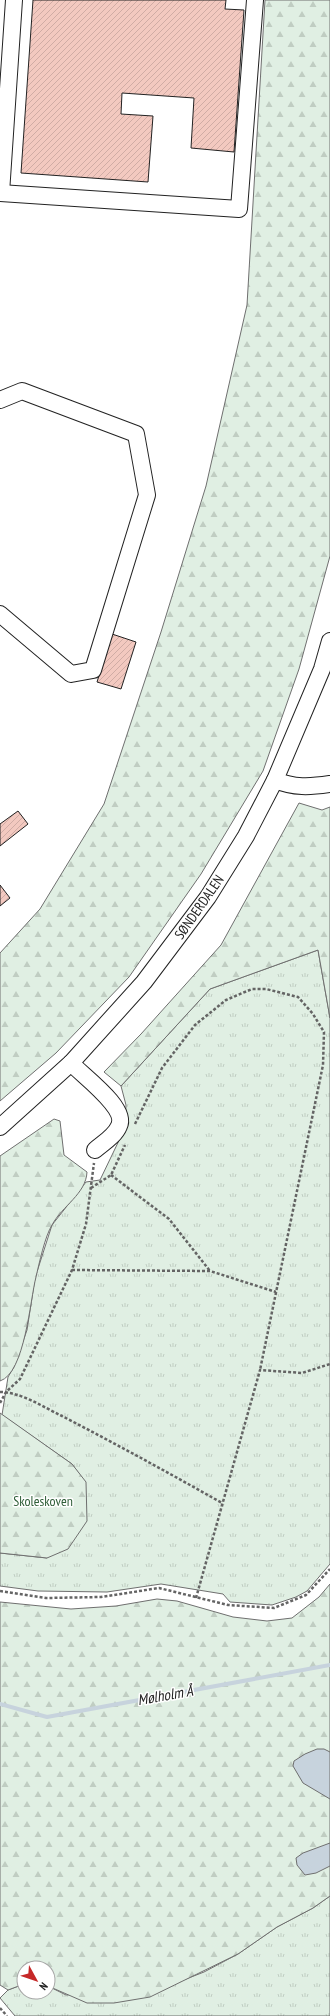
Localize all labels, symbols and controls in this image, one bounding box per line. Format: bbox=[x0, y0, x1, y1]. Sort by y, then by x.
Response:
street label: SØNDERDALEN bbox=[170, 871, 228, 943]
park label: Skoleskoven bbox=[13, 1492, 73, 1510]
water label: Mølholm Å bbox=[136, 1681, 195, 1709]
north arrow bbox=[16, 1960, 56, 2000]
text: N bbox=[36, 1980, 51, 1993]

